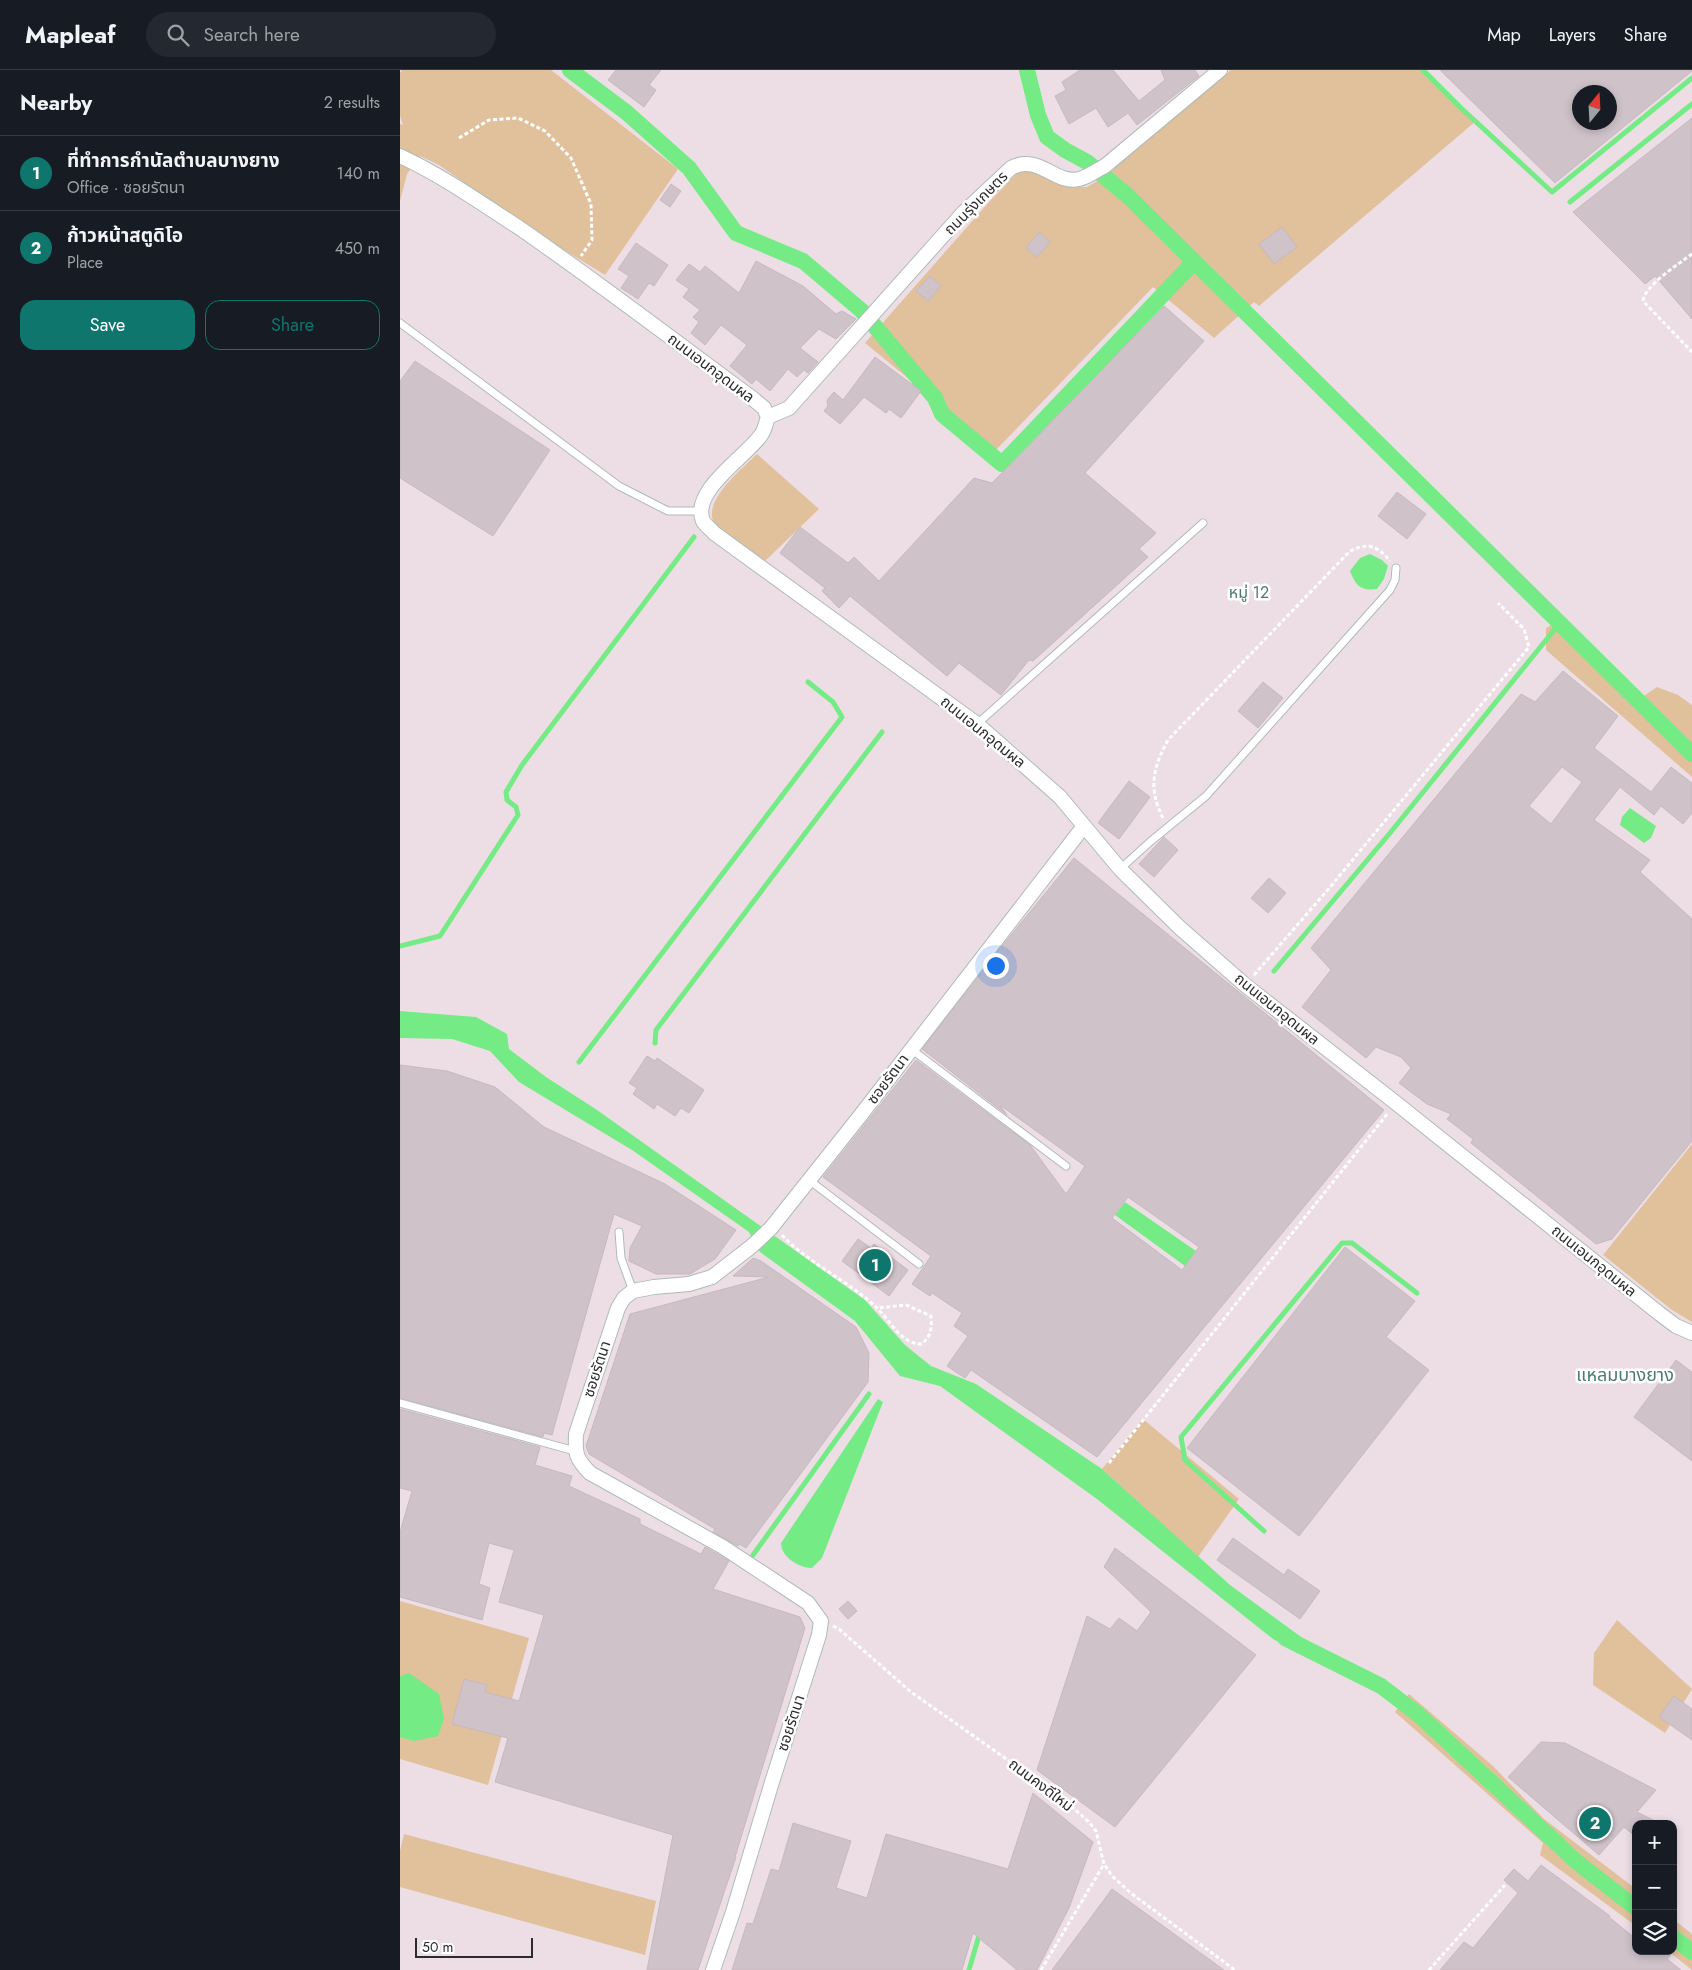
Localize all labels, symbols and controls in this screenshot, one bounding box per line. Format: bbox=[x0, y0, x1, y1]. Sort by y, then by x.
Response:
search box bbox=[146, 12, 496, 57]
text: Mapleaf bbox=[25, 17, 116, 52]
icon: search bbox=[164, 21, 192, 49]
text: Search here bbox=[204, 21, 300, 48]
text: Map bbox=[1487, 22, 1521, 48]
text: Layers bbox=[1549, 22, 1596, 48]
text: Share bbox=[1624, 22, 1667, 48]
north arrow bbox=[1572, 85, 1617, 130]
text: Nearby bbox=[20, 88, 92, 118]
text: 2 results bbox=[324, 91, 380, 114]
text: ที่ทำการกำนัลตำบลบางยาง bbox=[67, 147, 280, 174]
text: 1 bbox=[32, 162, 40, 185]
text: 140 m bbox=[337, 162, 380, 185]
street label: ถนนรุ่งเกษตร bbox=[939, 166, 1013, 240]
text: Office · ซอยรัตนา bbox=[67, 176, 185, 199]
text: ก้าวหน้าสตูดิโอ bbox=[67, 222, 183, 249]
text: 2 bbox=[31, 237, 41, 260]
text: 450 m bbox=[335, 237, 380, 260]
text: Place bbox=[67, 251, 103, 274]
button: Save bbox=[20, 300, 195, 350]
button: Share bbox=[205, 300, 380, 350]
street label: ถนนเอนกอุดมผล bbox=[663, 328, 759, 408]
district label: หมู่ 12 bbox=[1229, 581, 1269, 604]
street label: ถนนเอนกอุดมผล bbox=[936, 691, 1030, 773]
your location bbox=[983, 953, 1009, 979]
street label: ถนนเอนกอุดมผล bbox=[1230, 968, 1324, 1050]
street label: ซอยรัตนา bbox=[862, 1049, 914, 1109]
street label: ถนนเอนกอุดมผล bbox=[1547, 1220, 1641, 1302]
pin: 1 bbox=[859, 1246, 891, 1284]
street label: ซอยรัตนา bbox=[578, 1338, 616, 1400]
district label: แหลมบางยาง bbox=[1576, 1362, 1674, 1388]
street label: ซอยรัตนา bbox=[772, 1692, 810, 1754]
street label: ถนนคงดีใหม่ bbox=[1004, 1753, 1078, 1817]
pin: 2 bbox=[1579, 1804, 1611, 1842]
map controls bbox=[1632, 1820, 1677, 1955]
button: + bbox=[1632, 1820, 1677, 1865]
button: − bbox=[1632, 1865, 1677, 1910]
button: layers bbox=[1632, 1910, 1677, 1955]
scale bar bbox=[415, 1935, 532, 1958]
text: 50 m bbox=[422, 1937, 453, 1957]

